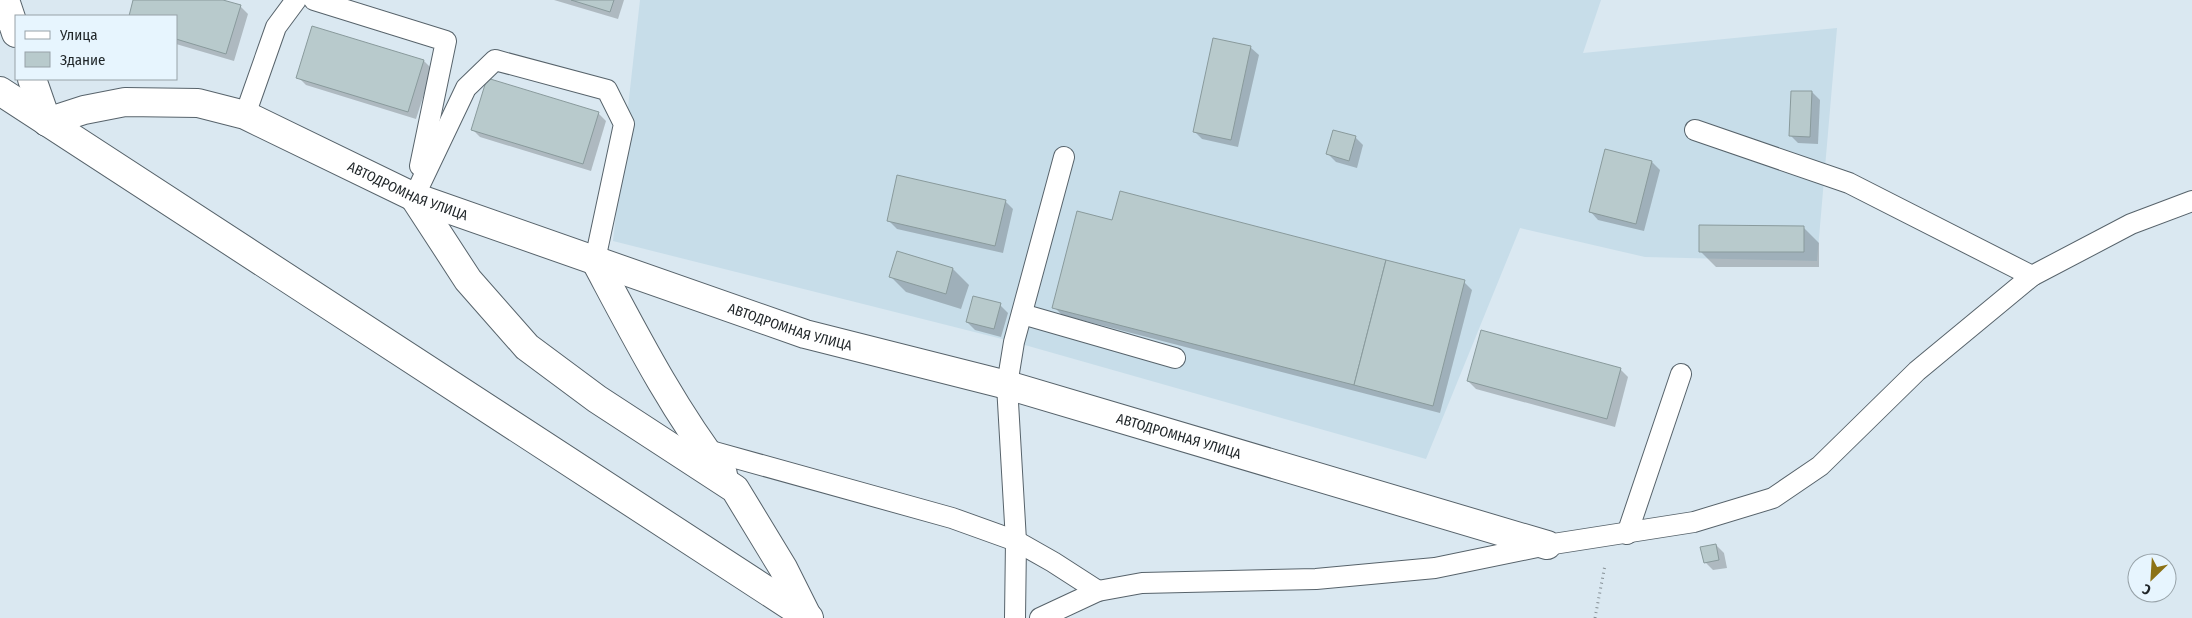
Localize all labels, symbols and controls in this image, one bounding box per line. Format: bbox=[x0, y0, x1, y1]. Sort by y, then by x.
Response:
legend bbox=[15, 15, 178, 80]
text: Улица bbox=[59, 26, 98, 44]
text: Здание bbox=[60, 51, 106, 69]
street label: АВТОДРОМНАЯ УЛИЦА bbox=[345, 158, 471, 224]
street label: АВТОДРОМНАЯ УЛИЦА bbox=[726, 299, 854, 354]
street label: АВТОДРОМНАЯ УЛИЦА bbox=[1115, 409, 1244, 463]
north arrow bbox=[2127, 553, 2177, 603]
text: С bbox=[2139, 580, 2154, 599]

